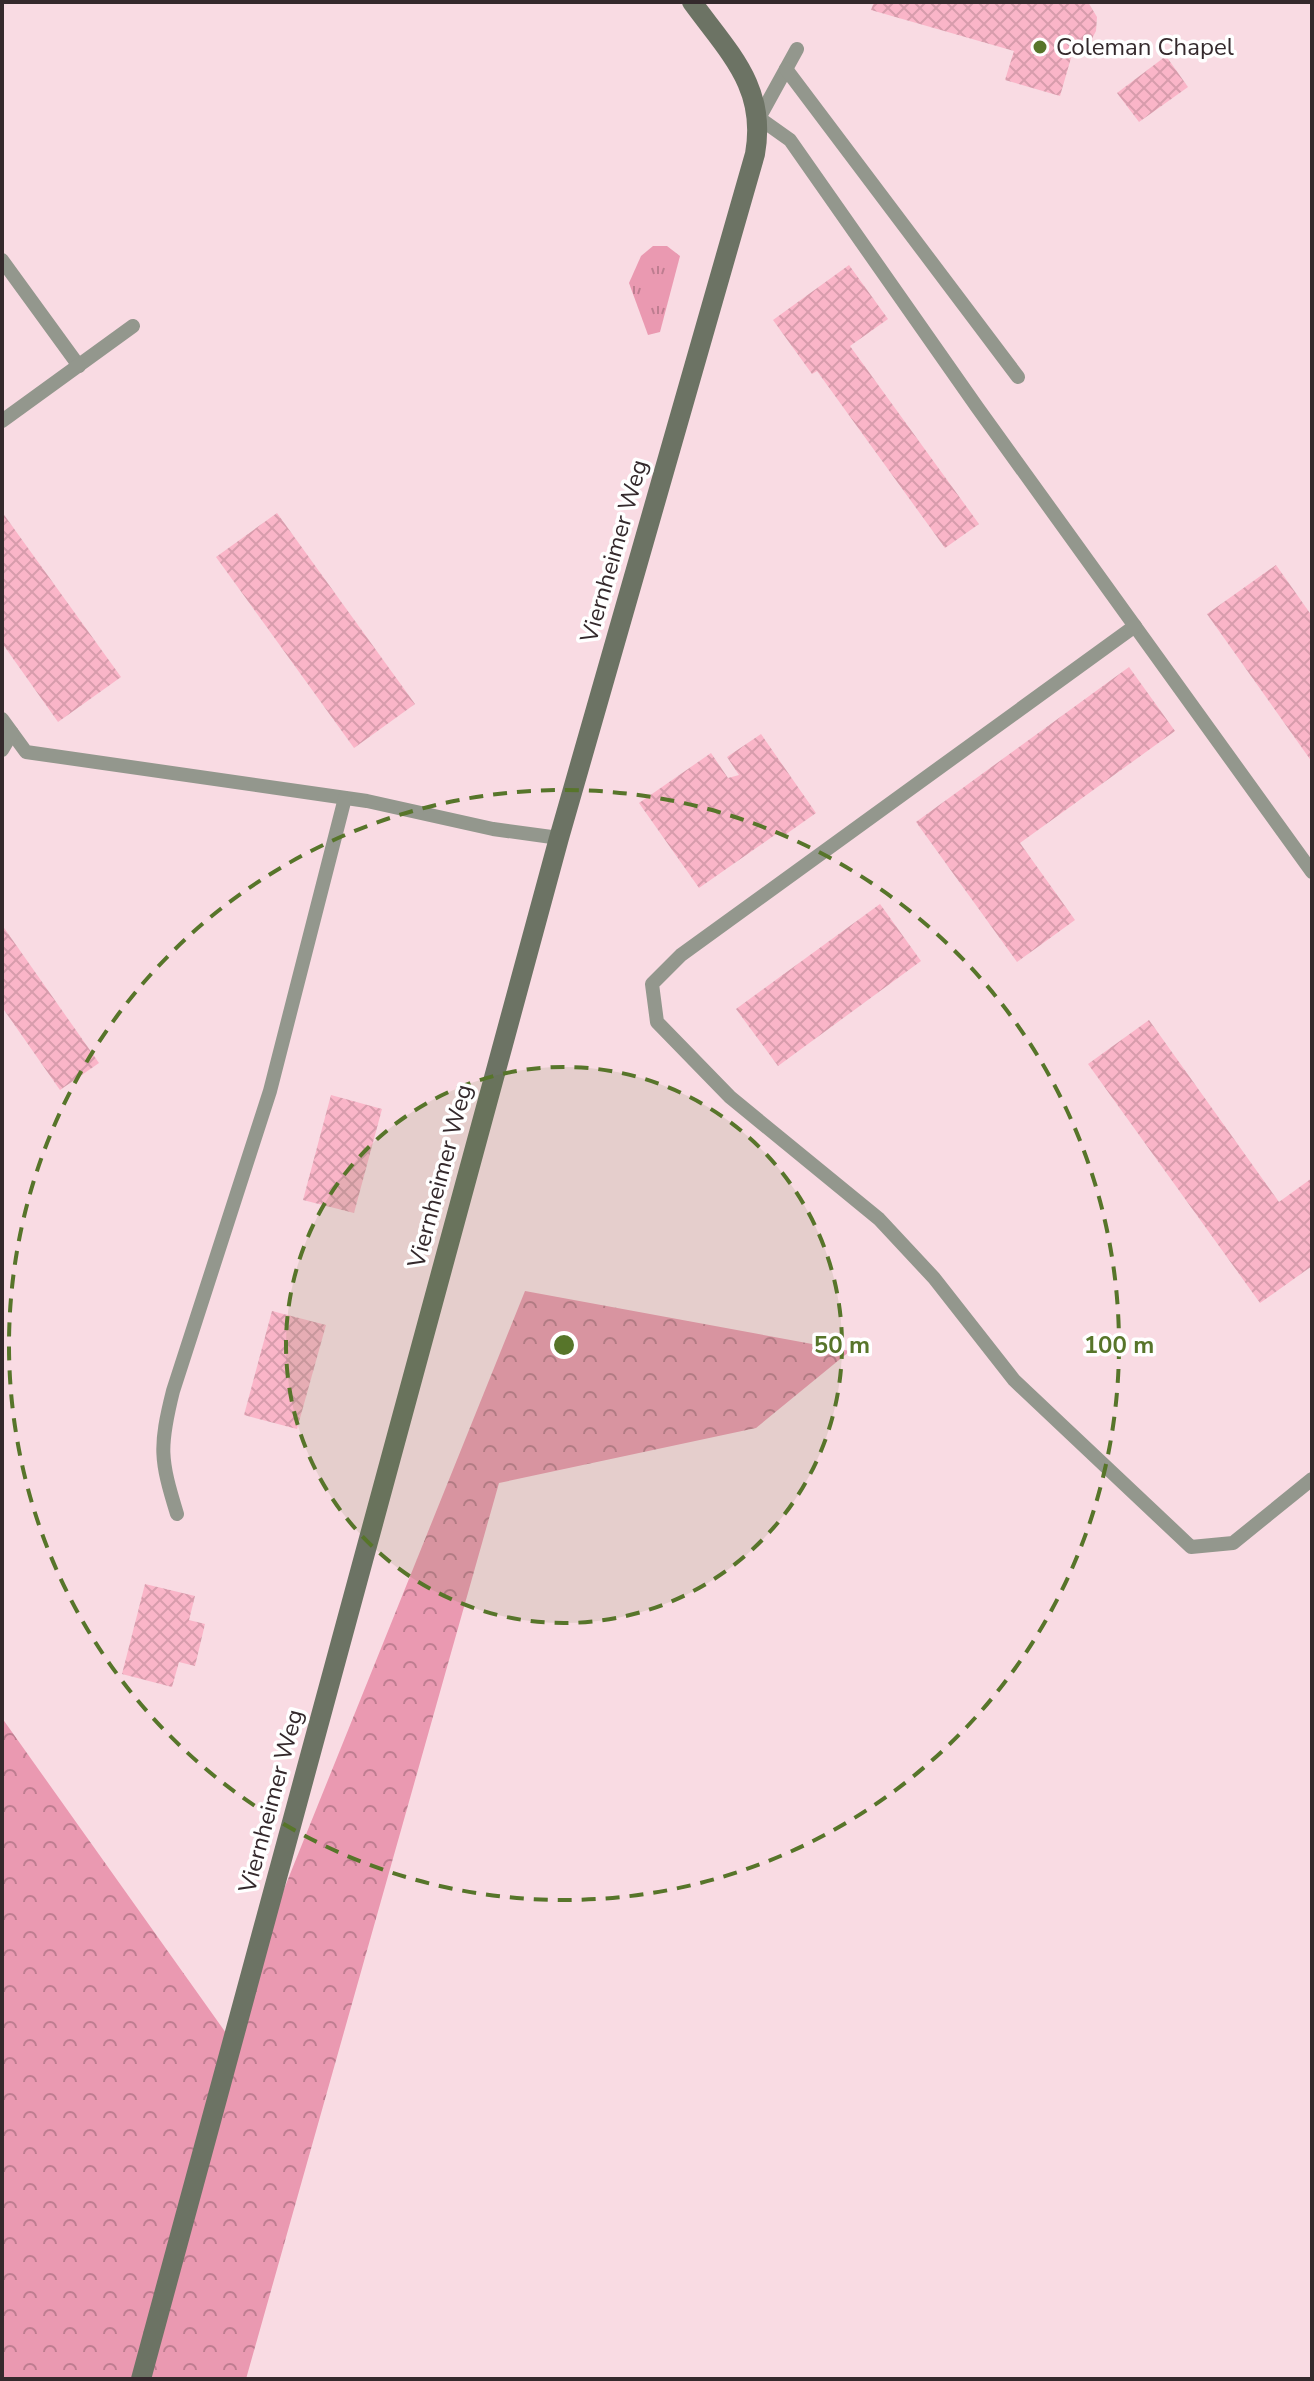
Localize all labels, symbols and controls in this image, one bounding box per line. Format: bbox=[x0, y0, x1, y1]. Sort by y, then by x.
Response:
place label: Coleman Chapel bbox=[1056, 31, 1234, 63]
marker: Coleman Chapel bbox=[1031, 38, 1049, 56]
street label: Viernheimer Weg bbox=[572, 456, 655, 647]
street label: Viernheimer Weg bbox=[400, 1081, 480, 1272]
text: 50 m bbox=[814, 1329, 870, 1361]
text: 100 m bbox=[1084, 1329, 1154, 1361]
centre of rings bbox=[550, 1331, 578, 1359]
street label: Viernheimer Weg bbox=[231, 1706, 311, 1897]

